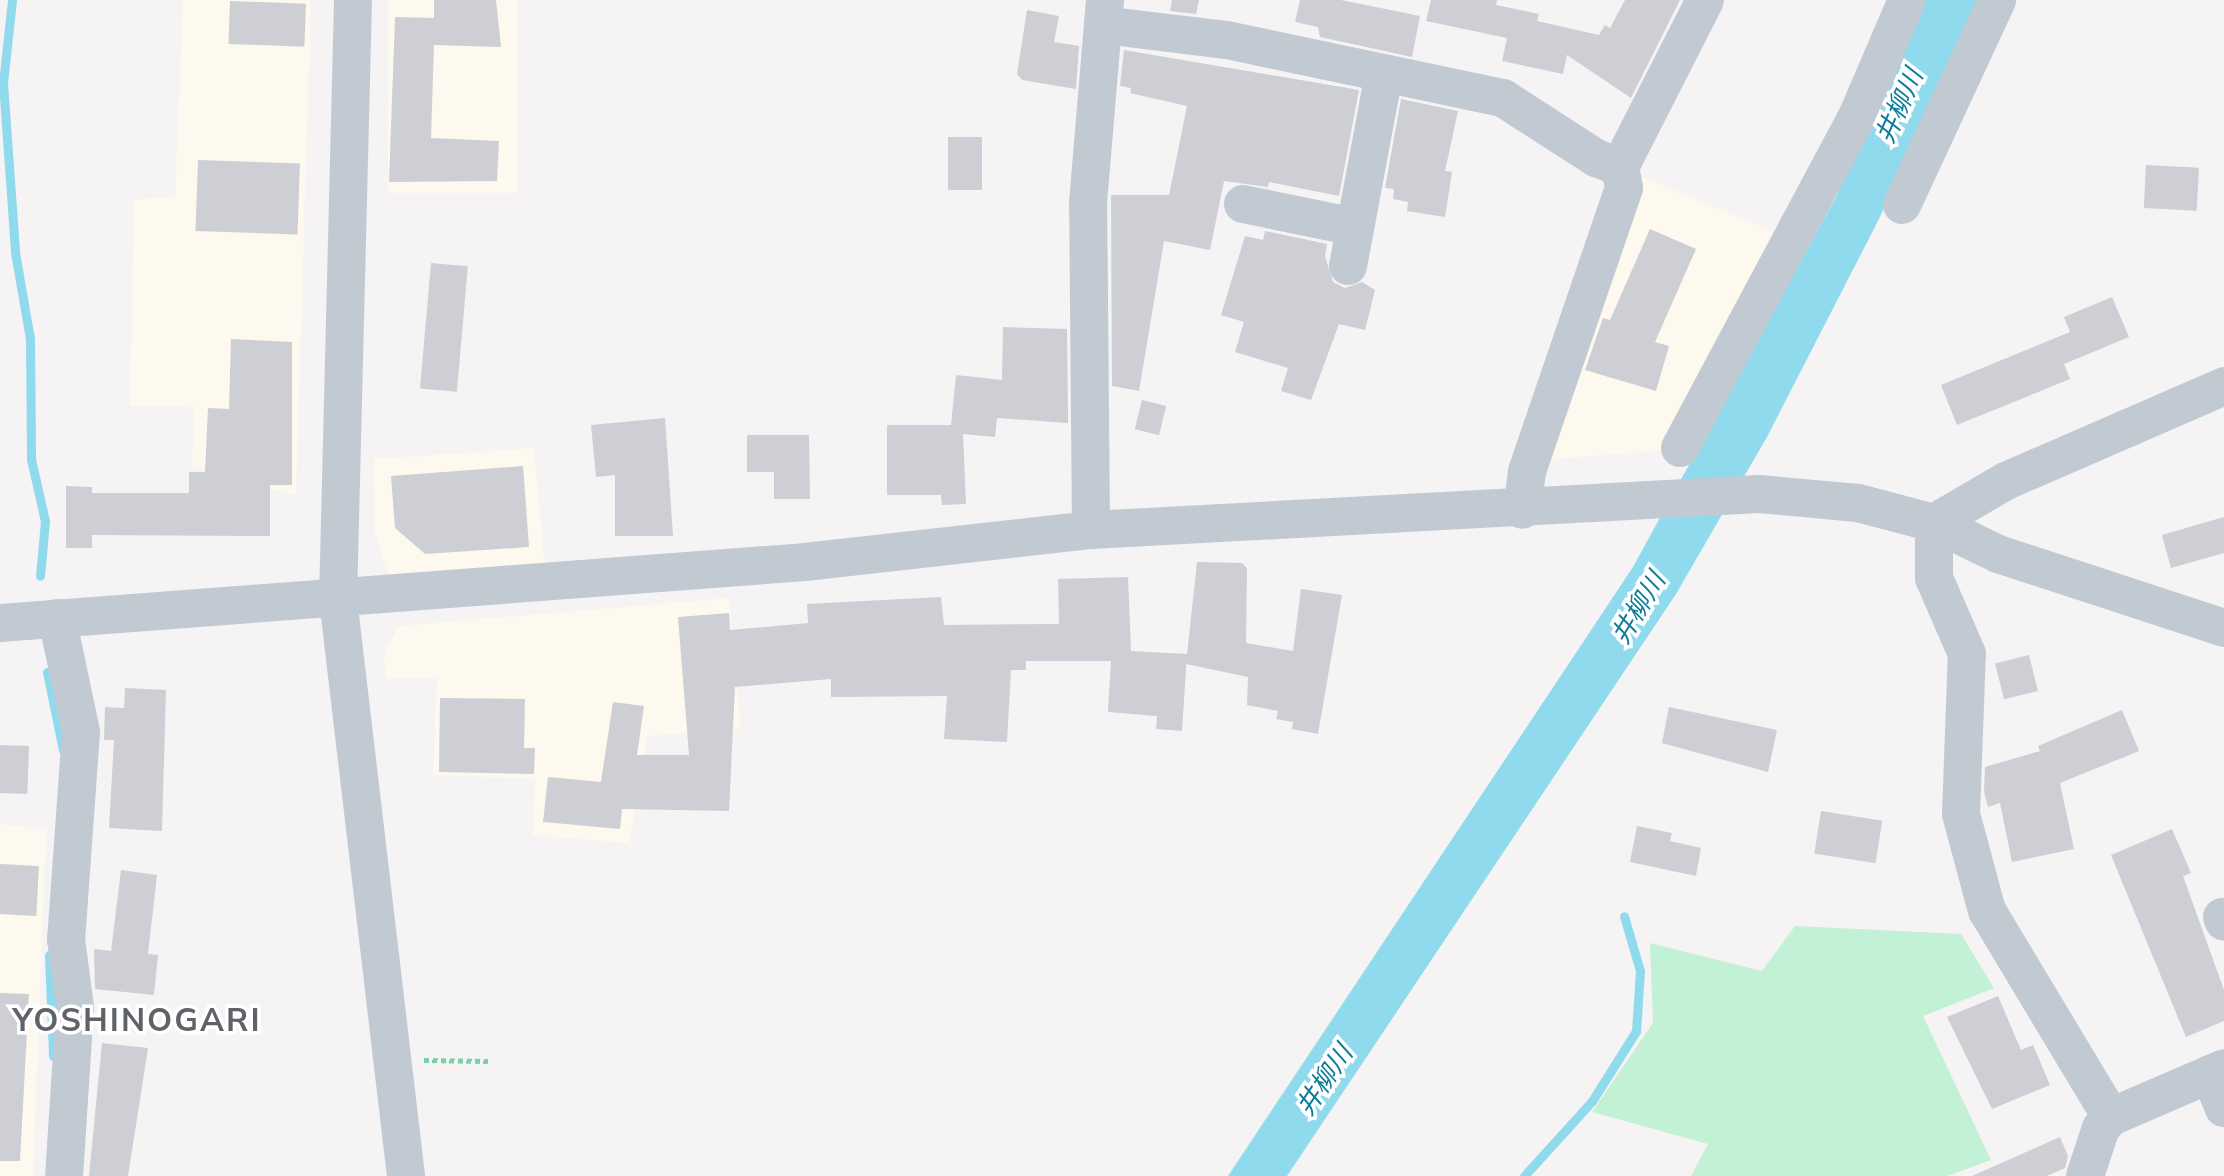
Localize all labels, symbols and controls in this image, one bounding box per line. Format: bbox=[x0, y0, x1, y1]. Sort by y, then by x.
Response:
water label: 井柳川 bbox=[1869, 64, 1929, 148]
water label: 井柳川 bbox=[1605, 567, 1671, 649]
district label: YOSHINOGARI bbox=[14, 1000, 260, 1038]
water label: 井柳川 bbox=[1289, 1039, 1359, 1121]

